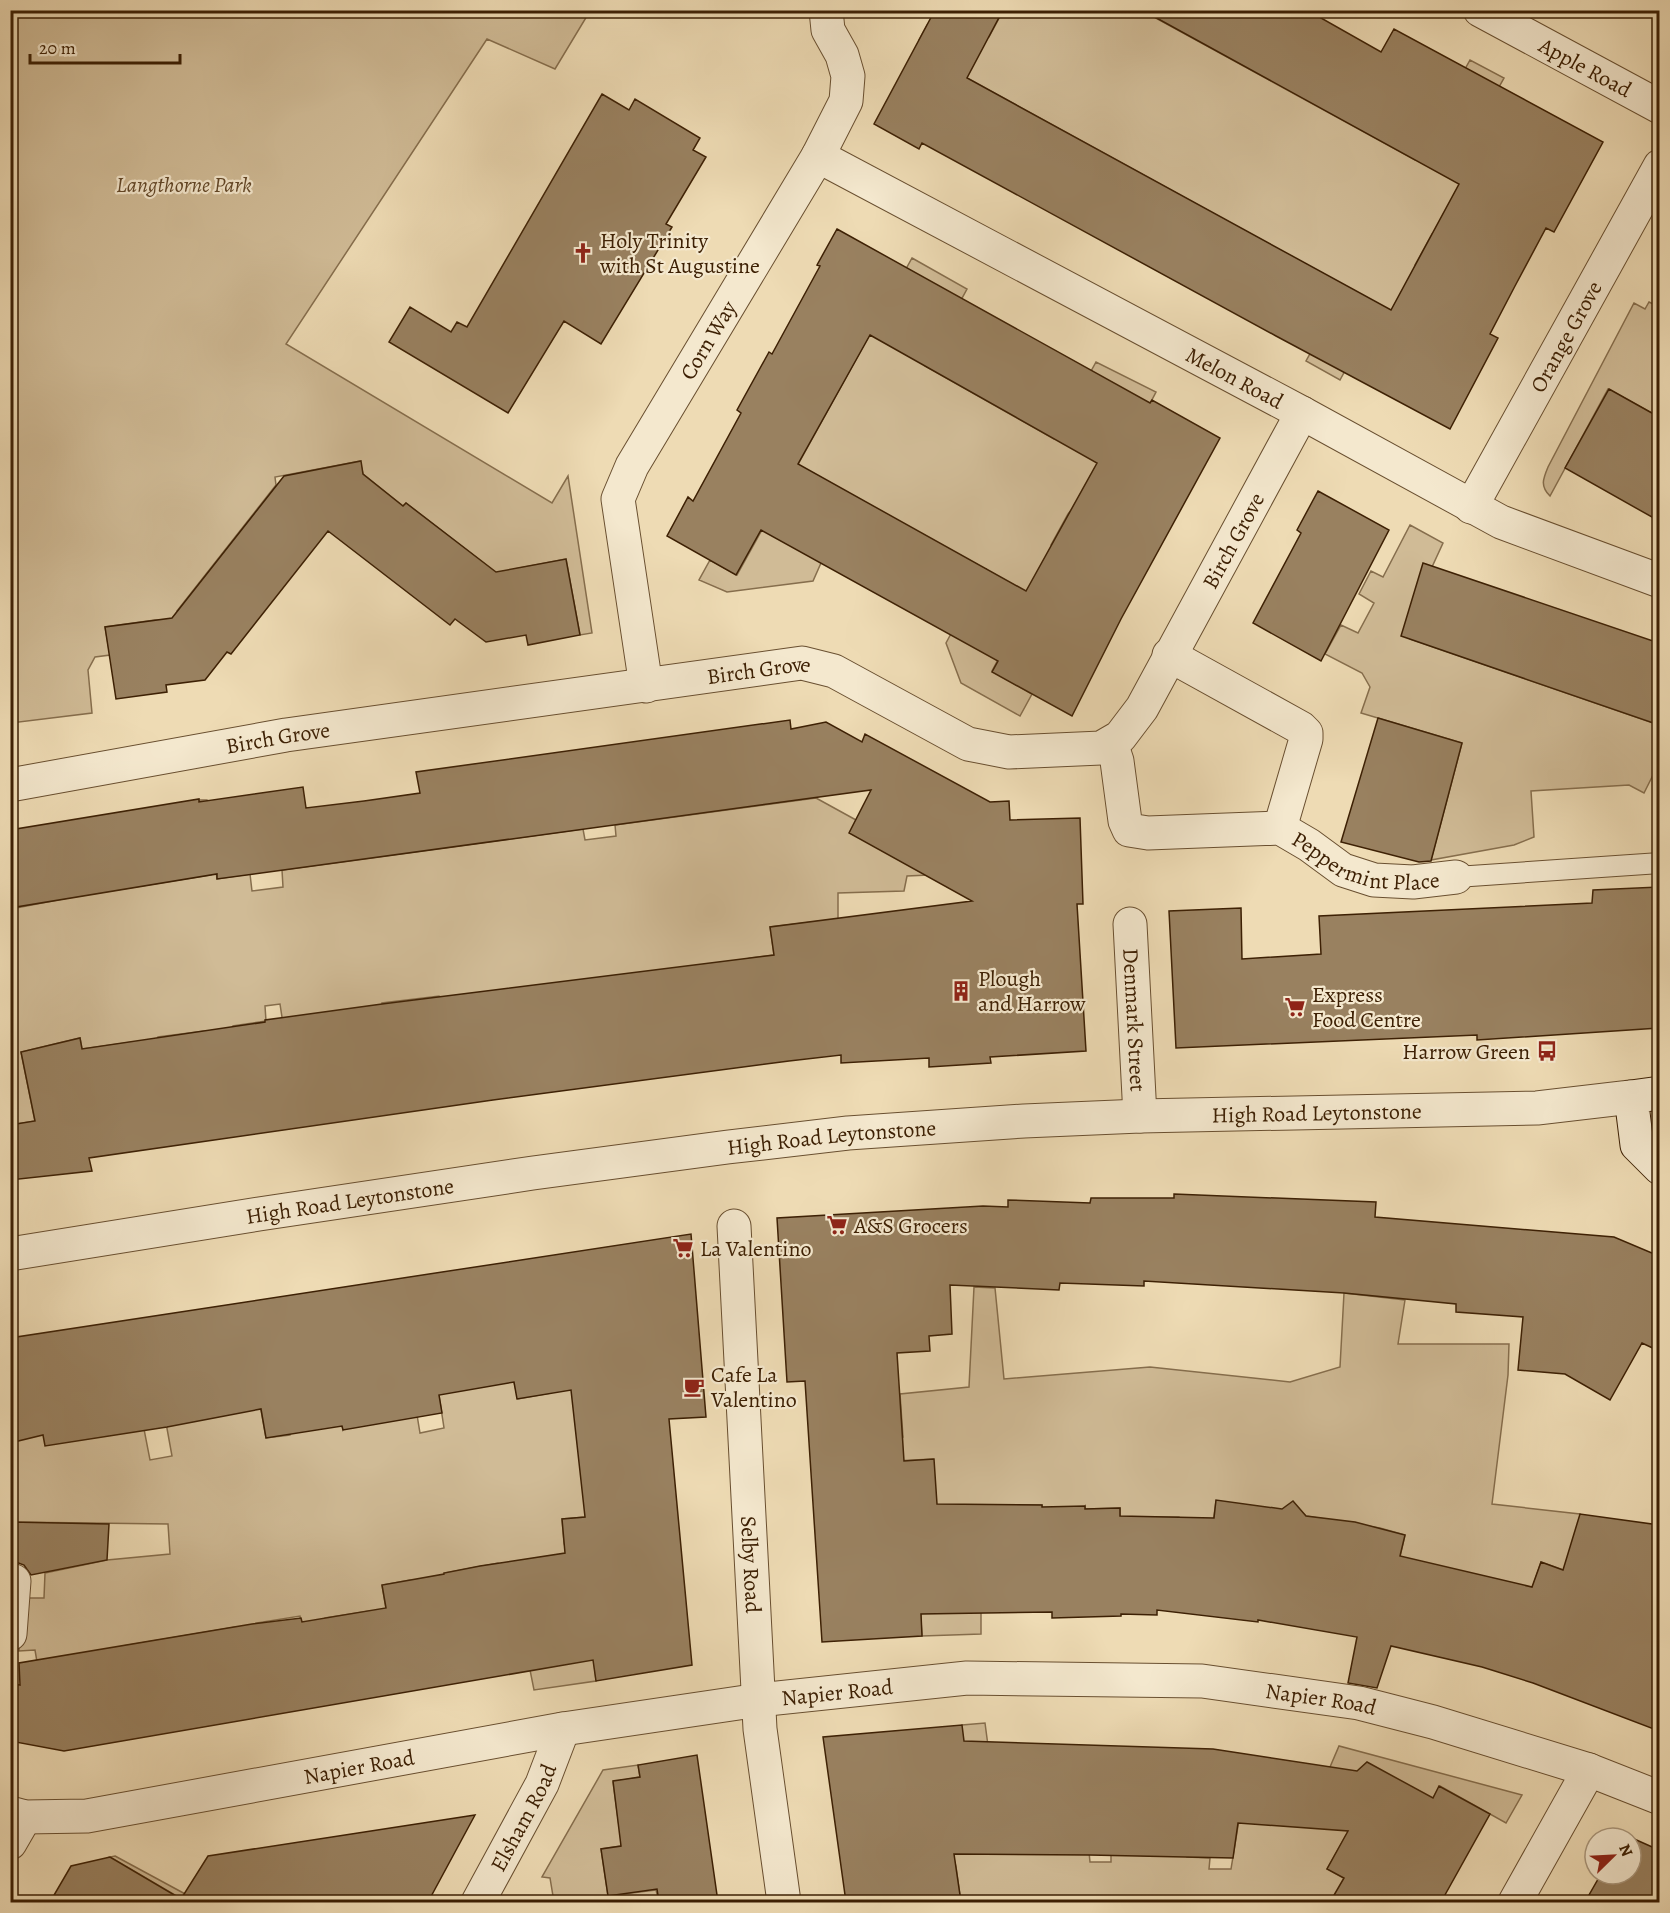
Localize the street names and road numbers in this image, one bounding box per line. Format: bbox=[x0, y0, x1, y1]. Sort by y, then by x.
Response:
street label: Apple Road bbox=[1533, 30, 1637, 105]
street label: Orange Grove bbox=[1523, 276, 1609, 398]
street label: Corn Way bbox=[673, 295, 744, 386]
street label: Melon Road bbox=[1180, 340, 1289, 417]
street label: Birch Grove bbox=[1196, 487, 1272, 594]
street label: Birch Grove bbox=[705, 649, 814, 692]
street label: Birch Grove bbox=[223, 715, 332, 762]
street label: Peppermint Place bbox=[1286, 824, 1441, 898]
street label: Denmark Street bbox=[1115, 947, 1153, 1093]
street label: High Road Leytonstone bbox=[1211, 1096, 1422, 1131]
street label: High Road Leytonstone bbox=[725, 1113, 937, 1163]
street label: High Road Leytonstone bbox=[244, 1171, 456, 1232]
street label: Selby Road bbox=[733, 1515, 768, 1614]
street label: Napier Road bbox=[780, 1672, 895, 1714]
street label: Napier Road bbox=[1263, 1676, 1380, 1723]
street label: Napier Road bbox=[301, 1742, 417, 1792]
street label: Elsham Road bbox=[483, 1760, 564, 1877]

